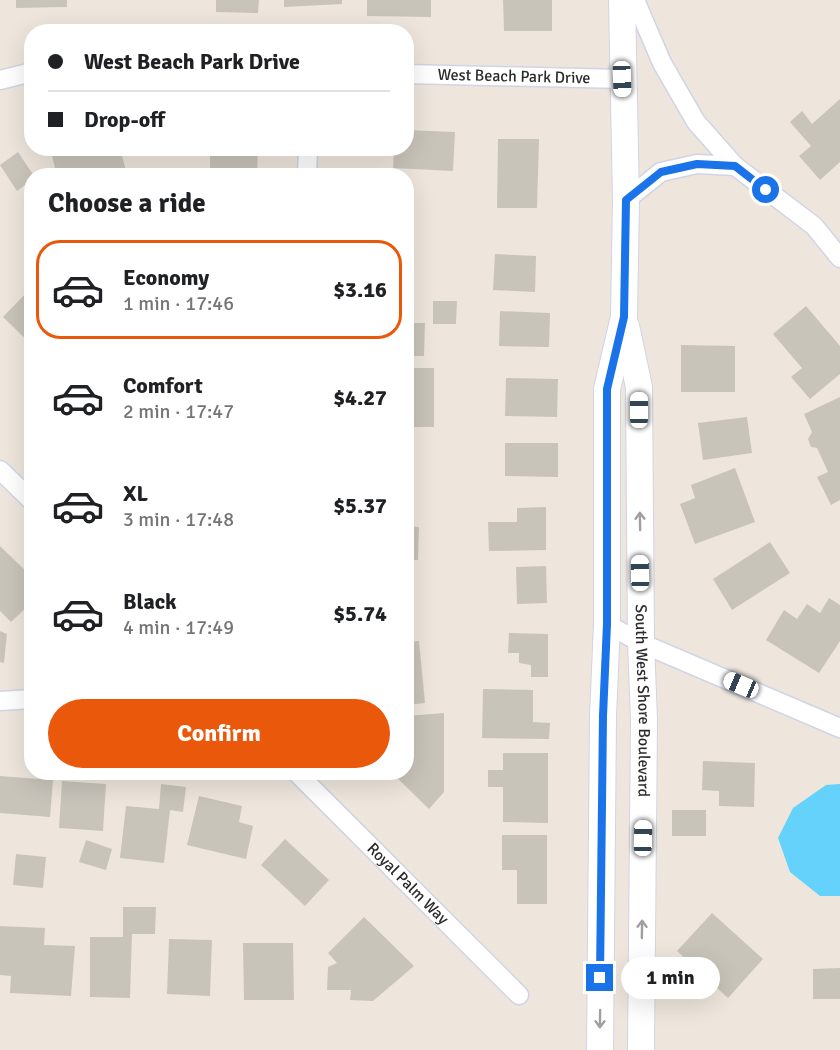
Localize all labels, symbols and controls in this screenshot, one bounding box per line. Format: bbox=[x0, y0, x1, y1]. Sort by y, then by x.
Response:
text: West Beach Park Drive bbox=[84, 48, 300, 75]
car bbox=[612, 61, 632, 97]
street label: West Beach Park Drive bbox=[437, 65, 591, 88]
text: Drop-off bbox=[84, 106, 165, 133]
route start bbox=[752, 176, 779, 203]
text: Choose a ride bbox=[48, 187, 206, 220]
icon: car bbox=[51, 263, 105, 317]
text: Economy bbox=[123, 264, 209, 291]
text: $3.16 bbox=[333, 276, 387, 303]
text: 1 min · 17:46 bbox=[123, 291, 234, 316]
icon: car bbox=[51, 371, 105, 425]
text: Comfort bbox=[123, 372, 203, 399]
text: $4.27 bbox=[333, 384, 387, 411]
car bbox=[630, 392, 648, 428]
text: 2 min · 17:47 bbox=[123, 399, 234, 424]
icon: car bbox=[51, 479, 105, 533]
text: XL bbox=[123, 480, 148, 507]
text: $5.37 bbox=[333, 492, 387, 519]
text: 3 min · 17:48 bbox=[123, 507, 234, 532]
one-way arrow bbox=[634, 512, 646, 532]
car bbox=[631, 555, 649, 591]
icon: car bbox=[51, 587, 105, 641]
text: Black bbox=[123, 588, 177, 615]
text: $5.74 bbox=[333, 600, 387, 627]
street label: South West Shore Boulevard bbox=[631, 604, 654, 797]
text: 4 min · 17:49 bbox=[123, 615, 234, 640]
car bbox=[721, 670, 761, 700]
button: Confirm bbox=[48, 699, 390, 768]
car bbox=[634, 820, 652, 856]
street label: Royal Palm Way bbox=[363, 839, 453, 929]
one-way arrow bbox=[636, 919, 648, 939]
callout: 1 min bbox=[621, 957, 720, 999]
route end bbox=[586, 964, 613, 991]
text: 1 min bbox=[646, 965, 695, 990]
one-way arrow bbox=[594, 1008, 606, 1028]

